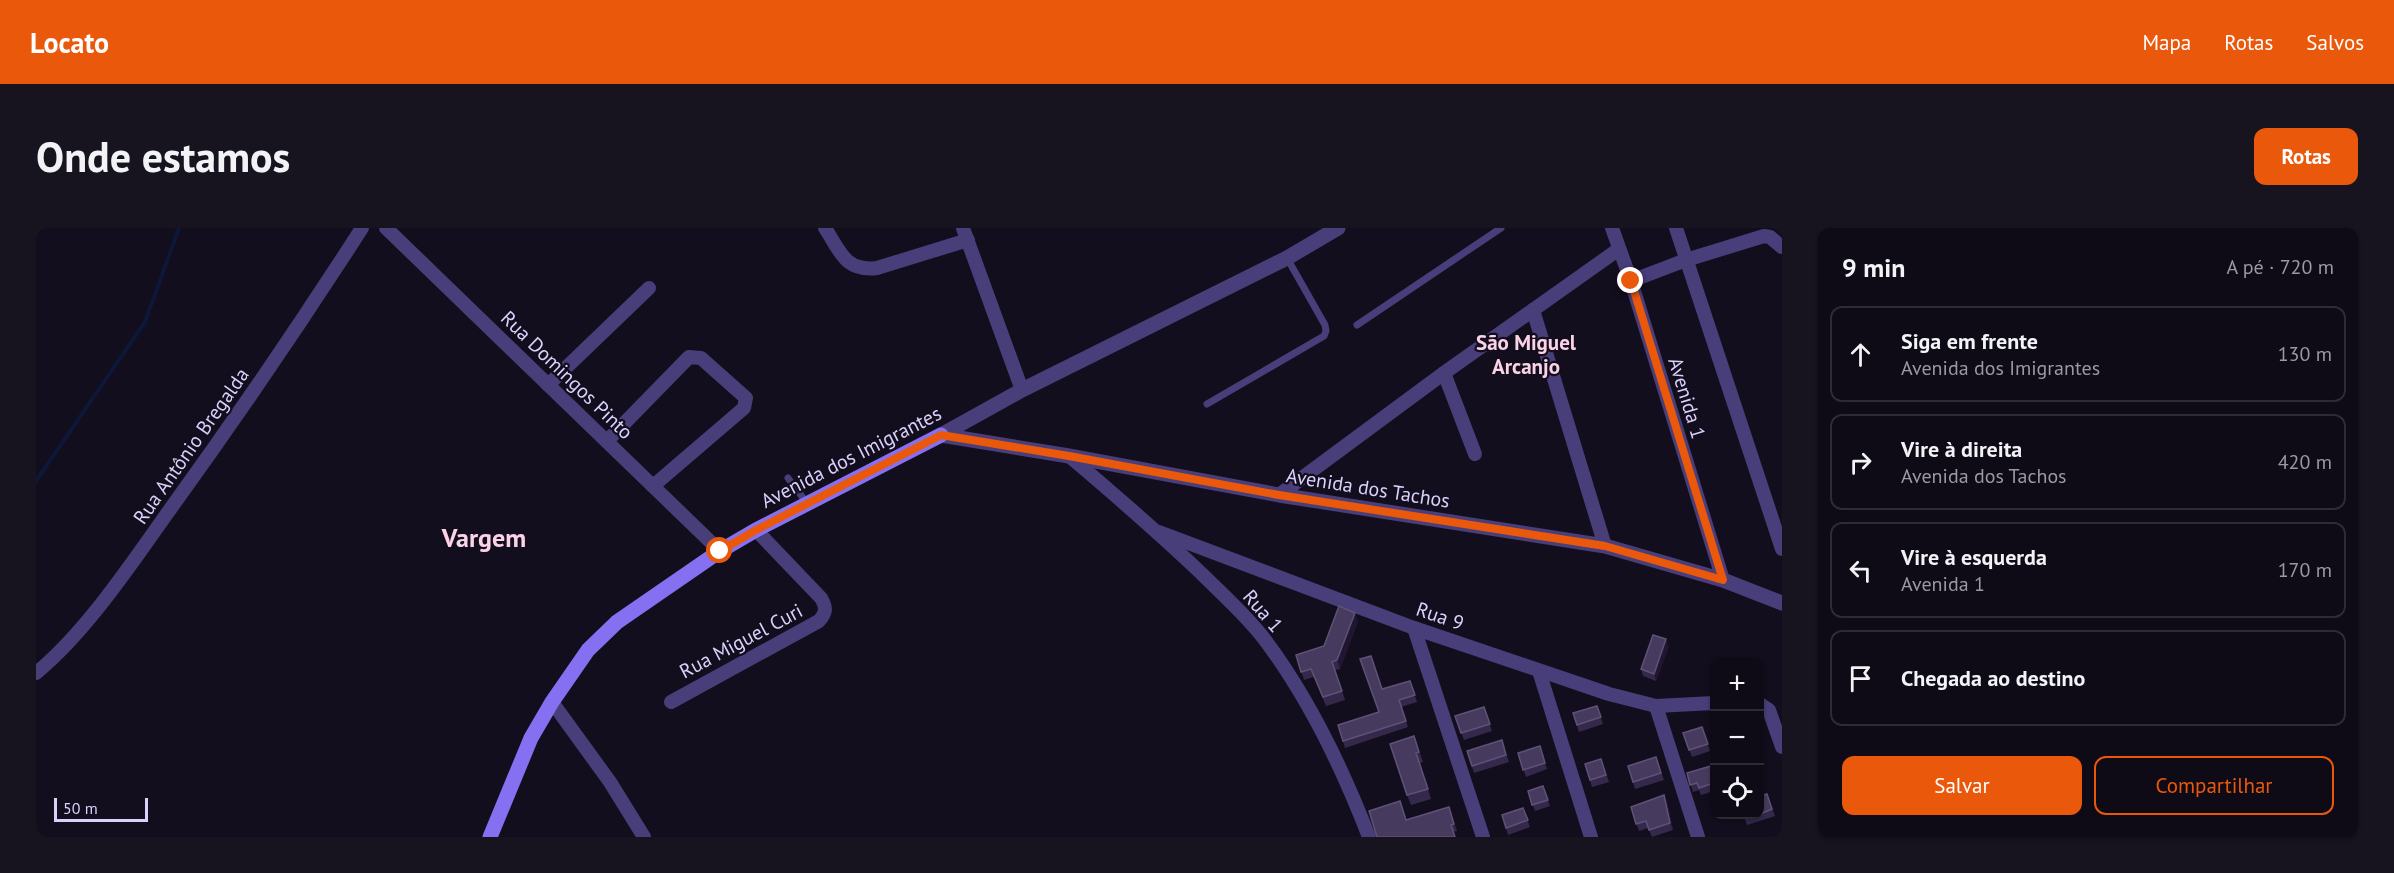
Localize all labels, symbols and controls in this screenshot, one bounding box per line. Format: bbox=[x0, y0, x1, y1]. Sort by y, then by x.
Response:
text: Locato bbox=[30, 24, 109, 61]
text: Mapa bbox=[2142, 29, 2191, 56]
text: Rotas bbox=[2224, 29, 2273, 56]
text: Salvos bbox=[2306, 29, 2364, 56]
button: Rotas bbox=[2254, 128, 2358, 185]
text: Onde estamos bbox=[36, 129, 290, 184]
text: 9 min bbox=[1842, 251, 1905, 284]
text: A pé · 720 m bbox=[2227, 254, 2334, 280]
route end bbox=[1617, 267, 1643, 293]
street label: Rua Domingos Pinto bbox=[495, 305, 639, 445]
text: Siga em frente bbox=[1901, 327, 2038, 355]
district label: São Miguel Arcanjo bbox=[1476, 329, 1577, 380]
icon: ahead bbox=[1844, 338, 1877, 371]
text: 130 m bbox=[2278, 341, 2332, 367]
street label: Avenida 1 bbox=[1662, 354, 1712, 442]
text: Avenida dos Imigrantes bbox=[1901, 355, 2100, 381]
street label: Rua Antônio Bregalda bbox=[127, 363, 255, 529]
street label: Avenida dos Imigrantes bbox=[756, 400, 946, 514]
text: Vire à direita bbox=[1901, 435, 2022, 463]
icon: right bbox=[1844, 446, 1877, 479]
text: 420 m bbox=[2278, 449, 2332, 475]
street label: Avenida dos Tachos bbox=[1284, 462, 1452, 514]
text: Avenida dos Tachos bbox=[1901, 463, 2067, 489]
district label: Vargem bbox=[441, 521, 526, 554]
route start bbox=[706, 537, 732, 563]
text: Vire à esquerda bbox=[1901, 543, 2047, 571]
icon: left bbox=[1844, 554, 1877, 587]
text: 170 m bbox=[2278, 557, 2332, 583]
text: Avenida 1 bbox=[1901, 571, 1985, 597]
street label: Rua 1 bbox=[1237, 584, 1289, 638]
street label: Rua 9 bbox=[1413, 596, 1467, 636]
street label: Rua Miguel Curi bbox=[675, 598, 807, 684]
map controls bbox=[1710, 657, 1764, 819]
button: + bbox=[1710, 657, 1764, 711]
icon: arrive bbox=[1844, 662, 1877, 695]
text: Chegada ao destino bbox=[1901, 664, 2085, 692]
button: − bbox=[1710, 711, 1764, 765]
button: Salvar bbox=[1842, 756, 2082, 815]
button: Compartilhar bbox=[2094, 756, 2334, 815]
button: locate bbox=[1710, 765, 1764, 819]
scale bar bbox=[54, 795, 148, 822]
text: 50 m bbox=[63, 798, 98, 818]

